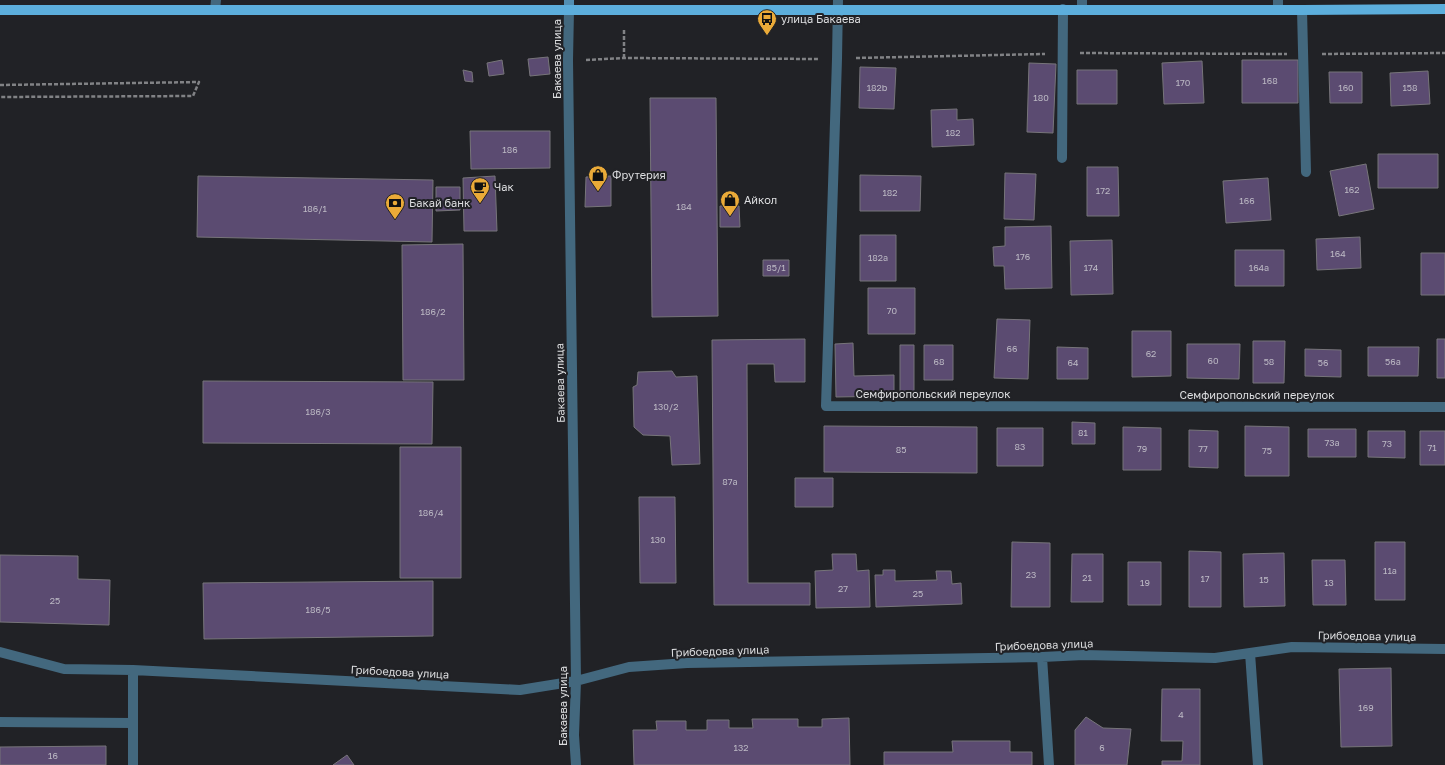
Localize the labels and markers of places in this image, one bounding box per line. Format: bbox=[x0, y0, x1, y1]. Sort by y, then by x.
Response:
bus stop icon: улица Бакаева bbox=[756, 8, 778, 36]
place label: улица Бакаева bbox=[781, 12, 861, 25]
shop icon: Фрутерия bbox=[587, 164, 609, 192]
place label: Фрутерия bbox=[612, 168, 666, 181]
cafe icon: Чак bbox=[469, 176, 491, 204]
place label: Чак bbox=[494, 180, 515, 193]
shop icon: Айкол bbox=[719, 189, 741, 217]
bank icon: Бакай банк bbox=[384, 192, 406, 220]
place label: Айкол bbox=[744, 193, 777, 206]
place label: Бакай банк bbox=[409, 196, 471, 209]

